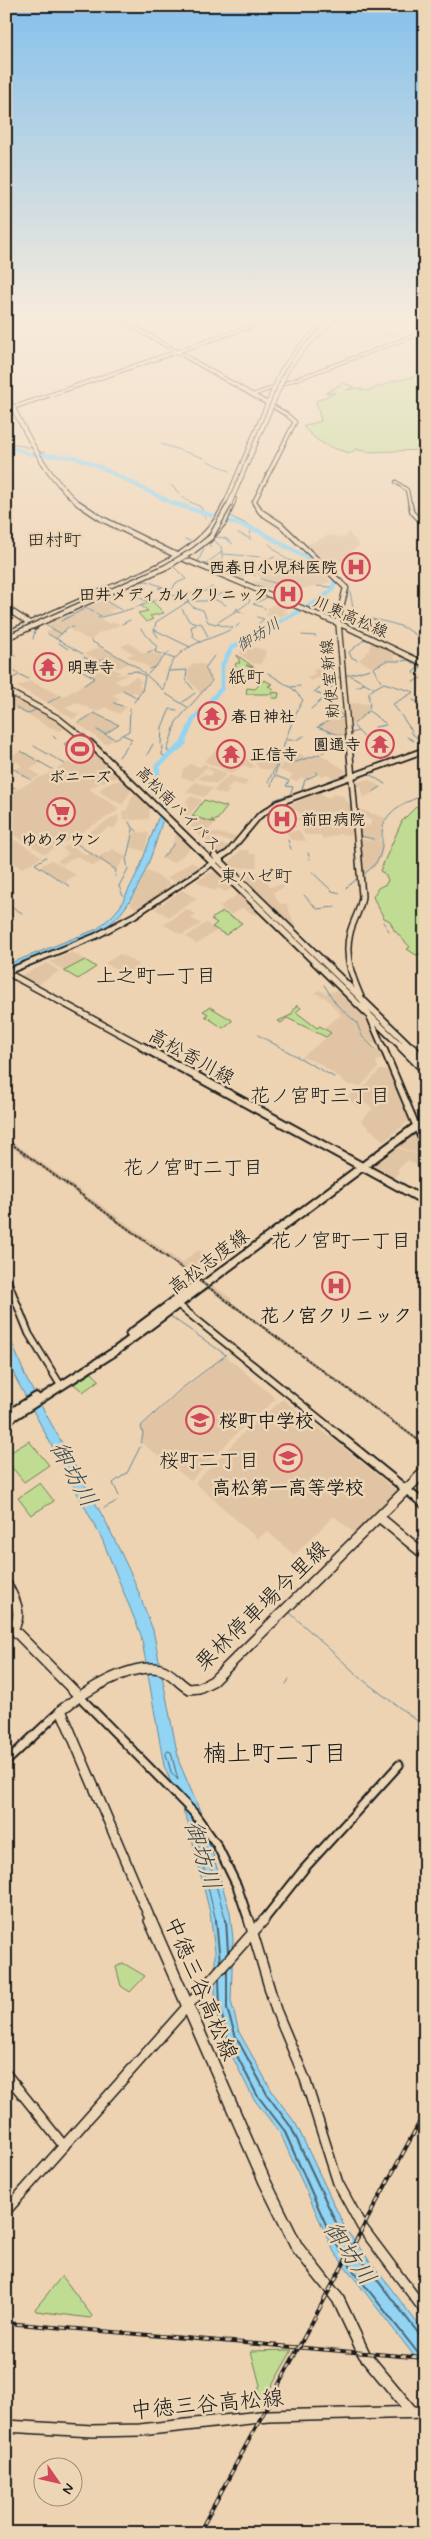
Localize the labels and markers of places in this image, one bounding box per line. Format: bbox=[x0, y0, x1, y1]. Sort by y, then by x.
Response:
hospital icon: 西春日小児科医院 bbox=[341, 552, 371, 582]
place label: 西春日小児科医院 bbox=[209, 558, 337, 579]
hospital icon: 田井メディカルクリニック bbox=[273, 579, 303, 609]
place label: 田井メディカルクリニック bbox=[79, 585, 269, 606]
temple icon: 明専寺 bbox=[33, 652, 63, 682]
place label: 明専寺 bbox=[67, 658, 115, 679]
temple icon: 春日神社 bbox=[197, 701, 227, 731]
place label: 春日神社 bbox=[231, 707, 295, 728]
temple icon: 圓通寺 bbox=[365, 729, 395, 759]
sports icon: ボニーズ bbox=[65, 734, 95, 764]
place label: 圓通寺 bbox=[313, 735, 361, 756]
temple icon: 正信寺 bbox=[216, 739, 246, 769]
place label: 正信寺 bbox=[250, 745, 298, 766]
place label: ボニーズ bbox=[49, 767, 111, 788]
supermarket icon: ゆめタウン bbox=[46, 797, 76, 827]
hospital icon: 前田病院 bbox=[267, 804, 297, 834]
place label: 前田病院 bbox=[301, 810, 365, 831]
place label: ゆめタウン bbox=[21, 830, 101, 851]
hospital icon: 花ノ宮クリニック bbox=[321, 1271, 351, 1301]
place label: 花ノ宮クリニック bbox=[260, 1304, 412, 1329]
school or university icon: 桜町中学校 bbox=[185, 1405, 215, 1435]
place label: 桜町中学校 bbox=[219, 1409, 314, 1434]
school or university icon: 高松第一高等学校 bbox=[273, 1443, 303, 1473]
place label: 高松第一高等学校 bbox=[212, 1476, 364, 1501]

